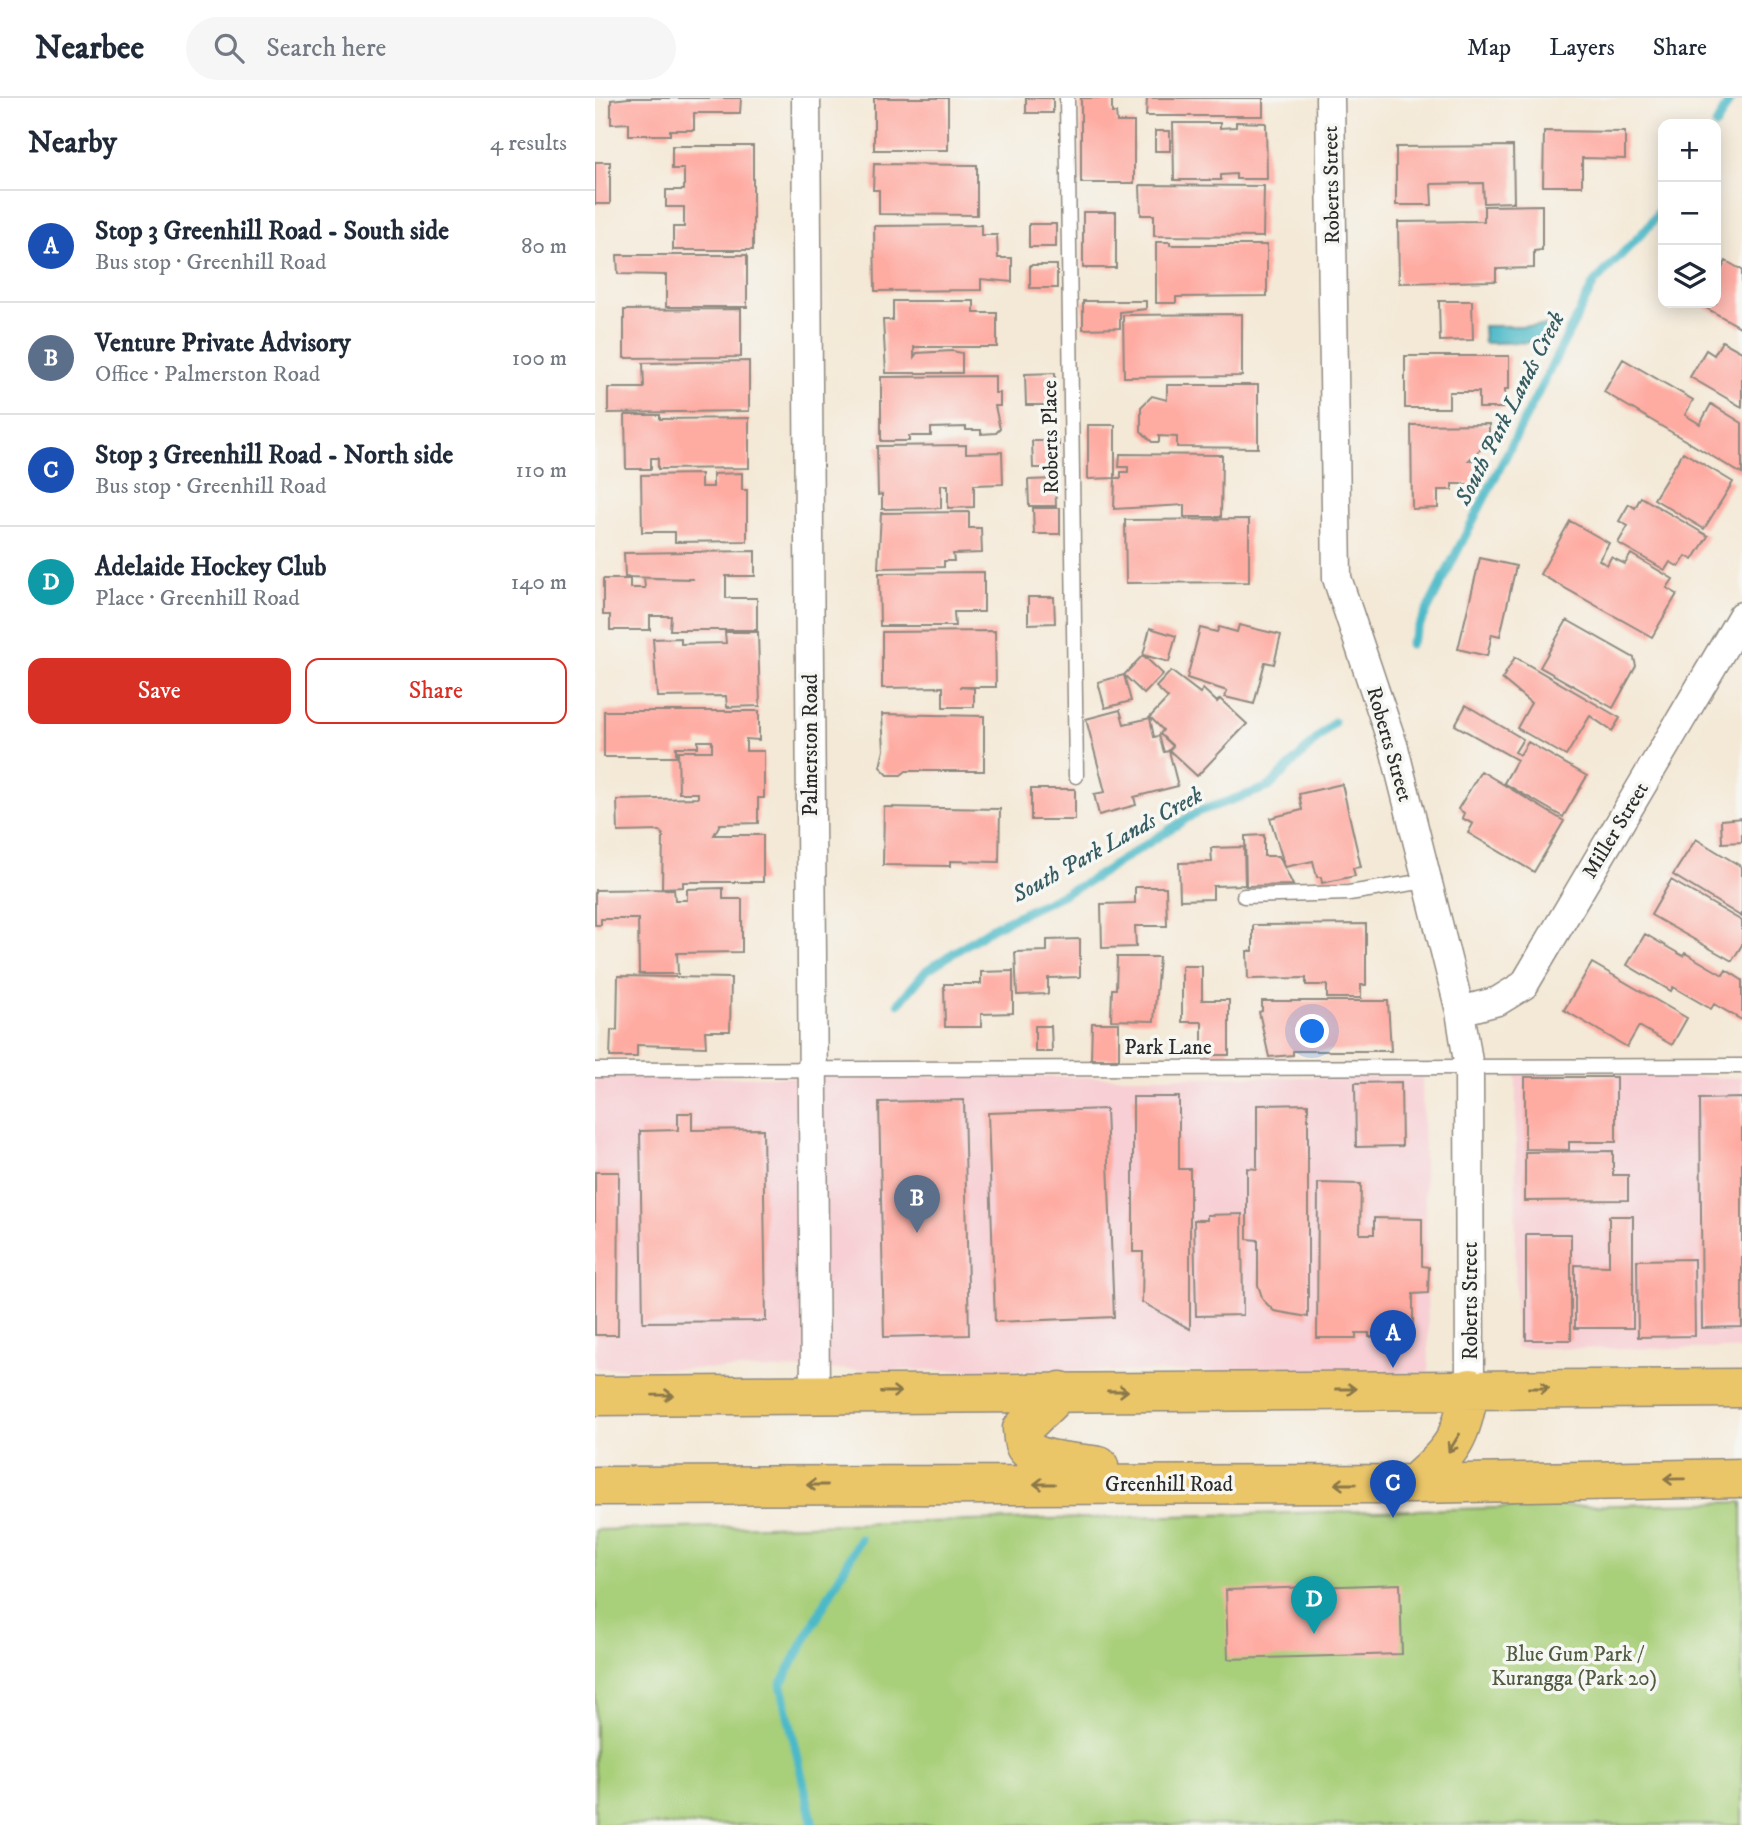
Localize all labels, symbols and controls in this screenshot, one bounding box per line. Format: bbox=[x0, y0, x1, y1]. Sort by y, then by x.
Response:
search box bbox=[186, 17, 676, 80]
text: Nearbee bbox=[35, 28, 144, 69]
icon: search bbox=[210, 29, 248, 67]
text: Search here bbox=[266, 32, 386, 65]
text: Map bbox=[1467, 33, 1511, 63]
text: Layers bbox=[1549, 33, 1615, 63]
text: Share bbox=[1653, 33, 1707, 63]
map controls bbox=[1658, 119, 1721, 308]
button: + bbox=[1658, 119, 1721, 182]
text: Nearby bbox=[28, 125, 117, 162]
street label: Roberts Street bbox=[1318, 125, 1346, 244]
text: 4 results bbox=[490, 129, 567, 158]
button: − bbox=[1658, 182, 1721, 245]
text: Stop 3 Greenhill Road - South side bbox=[95, 215, 449, 248]
text: A bbox=[44, 232, 58, 261]
text: 80 m bbox=[521, 232, 567, 261]
button: layers bbox=[1658, 245, 1721, 308]
text: Bus stop · Greenhill Road bbox=[95, 248, 327, 277]
water label: South Park Lands Creek bbox=[1449, 307, 1572, 511]
text: Venture Private Advisory bbox=[95, 327, 351, 360]
text: B bbox=[44, 344, 58, 373]
text: 100 m bbox=[512, 344, 567, 373]
text: Office · Palmerston Road bbox=[95, 360, 320, 389]
street label: Roberts Place bbox=[1037, 380, 1065, 494]
text: Stop 3 Greenhill Road - North side bbox=[95, 439, 453, 472]
text: C bbox=[43, 456, 59, 485]
text: 110 m bbox=[516, 456, 567, 485]
text: Bus stop · Greenhill Road bbox=[95, 472, 327, 501]
text: Adelaide Hockey Club bbox=[95, 551, 327, 584]
text: D bbox=[42, 568, 60, 597]
text: 140 m bbox=[511, 568, 567, 597]
text: Place · Greenhill Road bbox=[95, 584, 300, 613]
button: Save bbox=[28, 658, 291, 724]
button: Share bbox=[305, 658, 567, 724]
street label: Palmerston Road bbox=[798, 673, 824, 816]
street label: Roberts Street bbox=[1360, 684, 1418, 805]
street label: Miller Street bbox=[1577, 777, 1655, 883]
water label: South Park Lands Creek bbox=[1007, 781, 1208, 910]
your location bbox=[1295, 1014, 1329, 1048]
street label: Park Lane bbox=[1124, 1035, 1212, 1061]
pin: B bbox=[894, 1175, 940, 1233]
street label: Roberts Street bbox=[1458, 1242, 1484, 1360]
pin: A bbox=[1370, 1310, 1416, 1368]
one-way arrow bbox=[1527, 1381, 1550, 1395]
one-way arrow bbox=[1334, 1382, 1357, 1396]
one-way arrow bbox=[1106, 1384, 1129, 1398]
one-way arrow bbox=[879, 1386, 902, 1399]
one-way arrow bbox=[651, 1388, 674, 1402]
one-way arrow bbox=[1447, 1433, 1462, 1452]
pin: C bbox=[1370, 1460, 1416, 1518]
street label: Greenhill Road bbox=[1105, 1472, 1233, 1498]
one-way arrow bbox=[1663, 1472, 1686, 1486]
one-way arrow bbox=[1033, 1477, 1056, 1491]
one-way arrow bbox=[1334, 1477, 1357, 1491]
one-way arrow bbox=[805, 1478, 828, 1492]
pin: D bbox=[1291, 1576, 1337, 1634]
park label: Blue Gum Park / Kurangga (Park 20) bbox=[1491, 1642, 1657, 1692]

